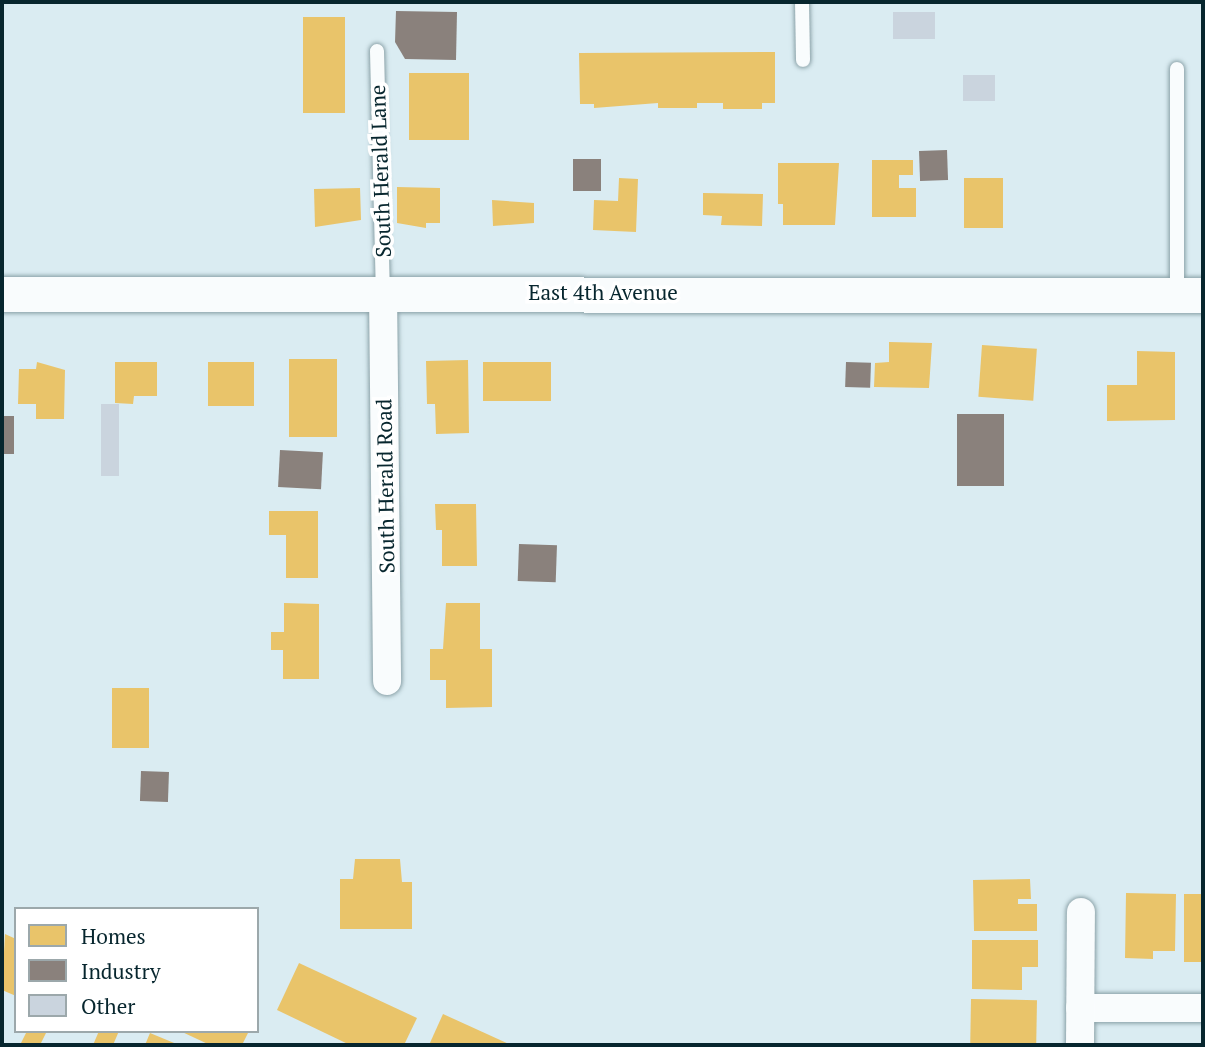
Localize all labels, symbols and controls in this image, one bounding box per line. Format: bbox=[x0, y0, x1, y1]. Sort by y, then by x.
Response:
street label: South Herald Lane bbox=[364, 84, 396, 258]
street label: East 4th Avenue bbox=[528, 279, 678, 305]
street label: South Herald Road bbox=[371, 398, 399, 574]
legend bbox=[14, 907, 259, 1033]
text: Homes bbox=[81, 922, 146, 950]
text: Industry bbox=[81, 957, 161, 985]
text: Other bbox=[81, 992, 135, 1020]

